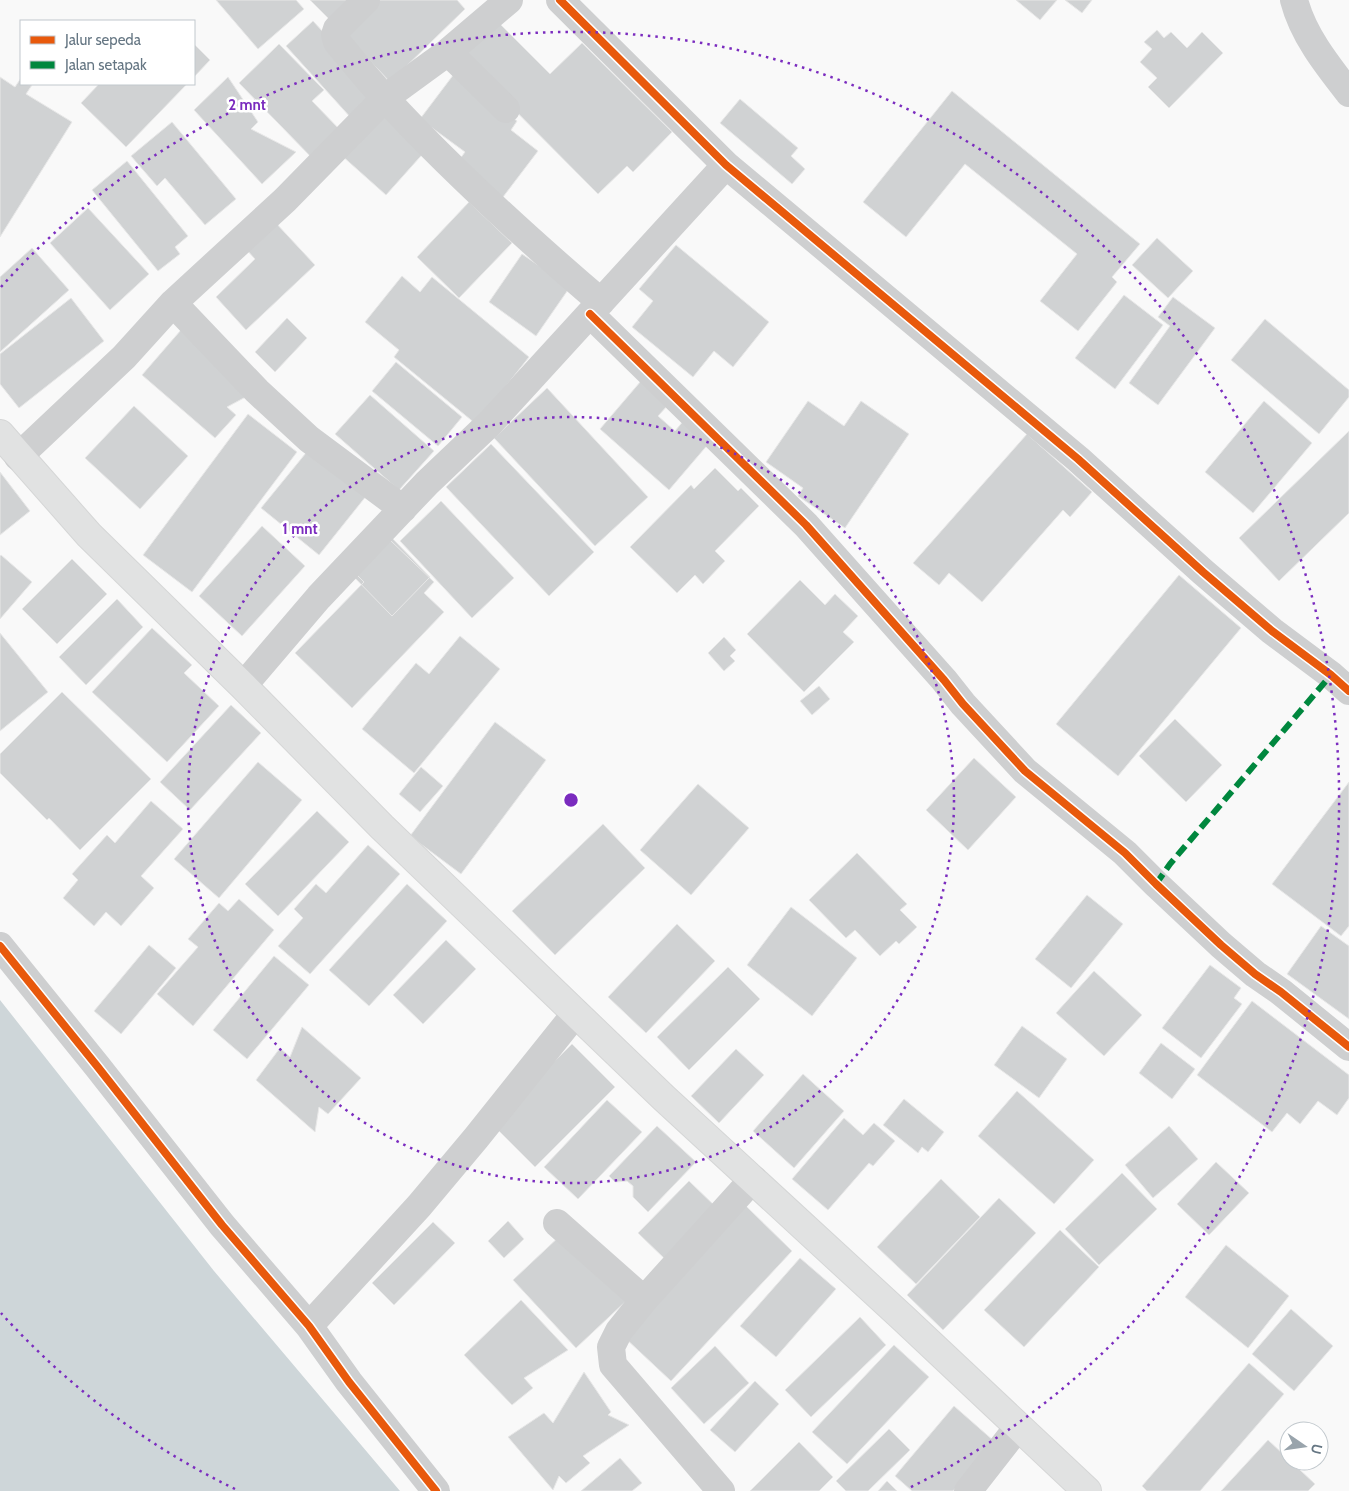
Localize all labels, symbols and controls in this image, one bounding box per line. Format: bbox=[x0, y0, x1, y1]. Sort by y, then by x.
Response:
legend bbox=[20, 20, 195, 85]
text: Jalur sepeda bbox=[64, 31, 142, 49]
text: Jalan setapak bbox=[64, 56, 147, 74]
text: 2 mnt bbox=[228, 96, 266, 114]
text: 1 mnt bbox=[282, 520, 318, 538]
centre of rings bbox=[562, 791, 580, 809]
north arrow bbox=[1279, 1421, 1329, 1471]
text: U bbox=[1307, 1442, 1327, 1456]

